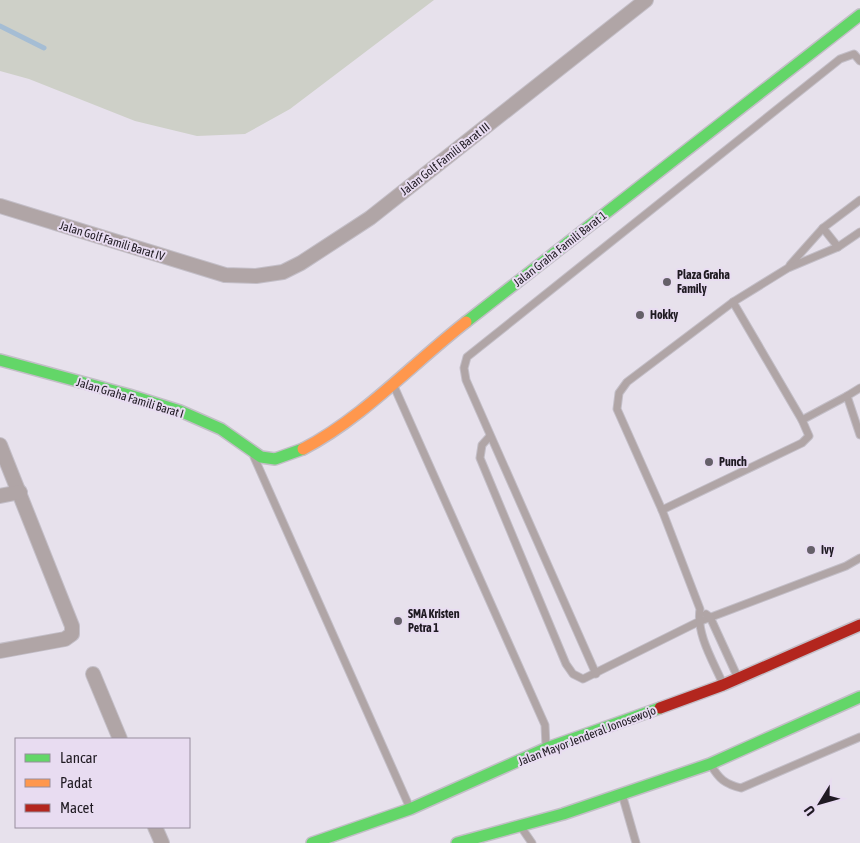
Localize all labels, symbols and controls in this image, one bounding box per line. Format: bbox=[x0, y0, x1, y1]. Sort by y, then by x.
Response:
street label: Jalan Golf Famili Barat III bbox=[398, 120, 492, 198]
street label: Jalan Graha Famili Barat 1 bbox=[511, 208, 609, 290]
street label: Jalan Golf Famili Barat IV bbox=[58, 218, 166, 264]
place label: Plaza Graha Family bbox=[677, 268, 730, 296]
marker: Plaza Graha Family bbox=[661, 276, 673, 288]
place label: Hokky bbox=[650, 308, 678, 322]
marker: Hokky bbox=[634, 309, 646, 321]
street label: Jalan Graha Famili Barat I bbox=[75, 375, 185, 421]
place label: Punch bbox=[719, 455, 747, 469]
marker: Punch bbox=[703, 456, 715, 468]
place label: Ivy bbox=[821, 543, 834, 557]
marker: Ivy bbox=[805, 544, 817, 556]
place label: SMA Kristen Petra 1 bbox=[408, 607, 460, 635]
marker: SMA Kristen Petra 1 bbox=[392, 615, 404, 627]
street label: Jalan Mayor Jenderal Jonosewojo bbox=[516, 703, 658, 769]
legend bbox=[15, 738, 190, 828]
text: Lancar bbox=[60, 749, 98, 766]
text: Padat bbox=[60, 774, 92, 791]
north arrow bbox=[795, 778, 845, 828]
text: Macet bbox=[60, 799, 94, 816]
text: U bbox=[801, 803, 818, 819]

